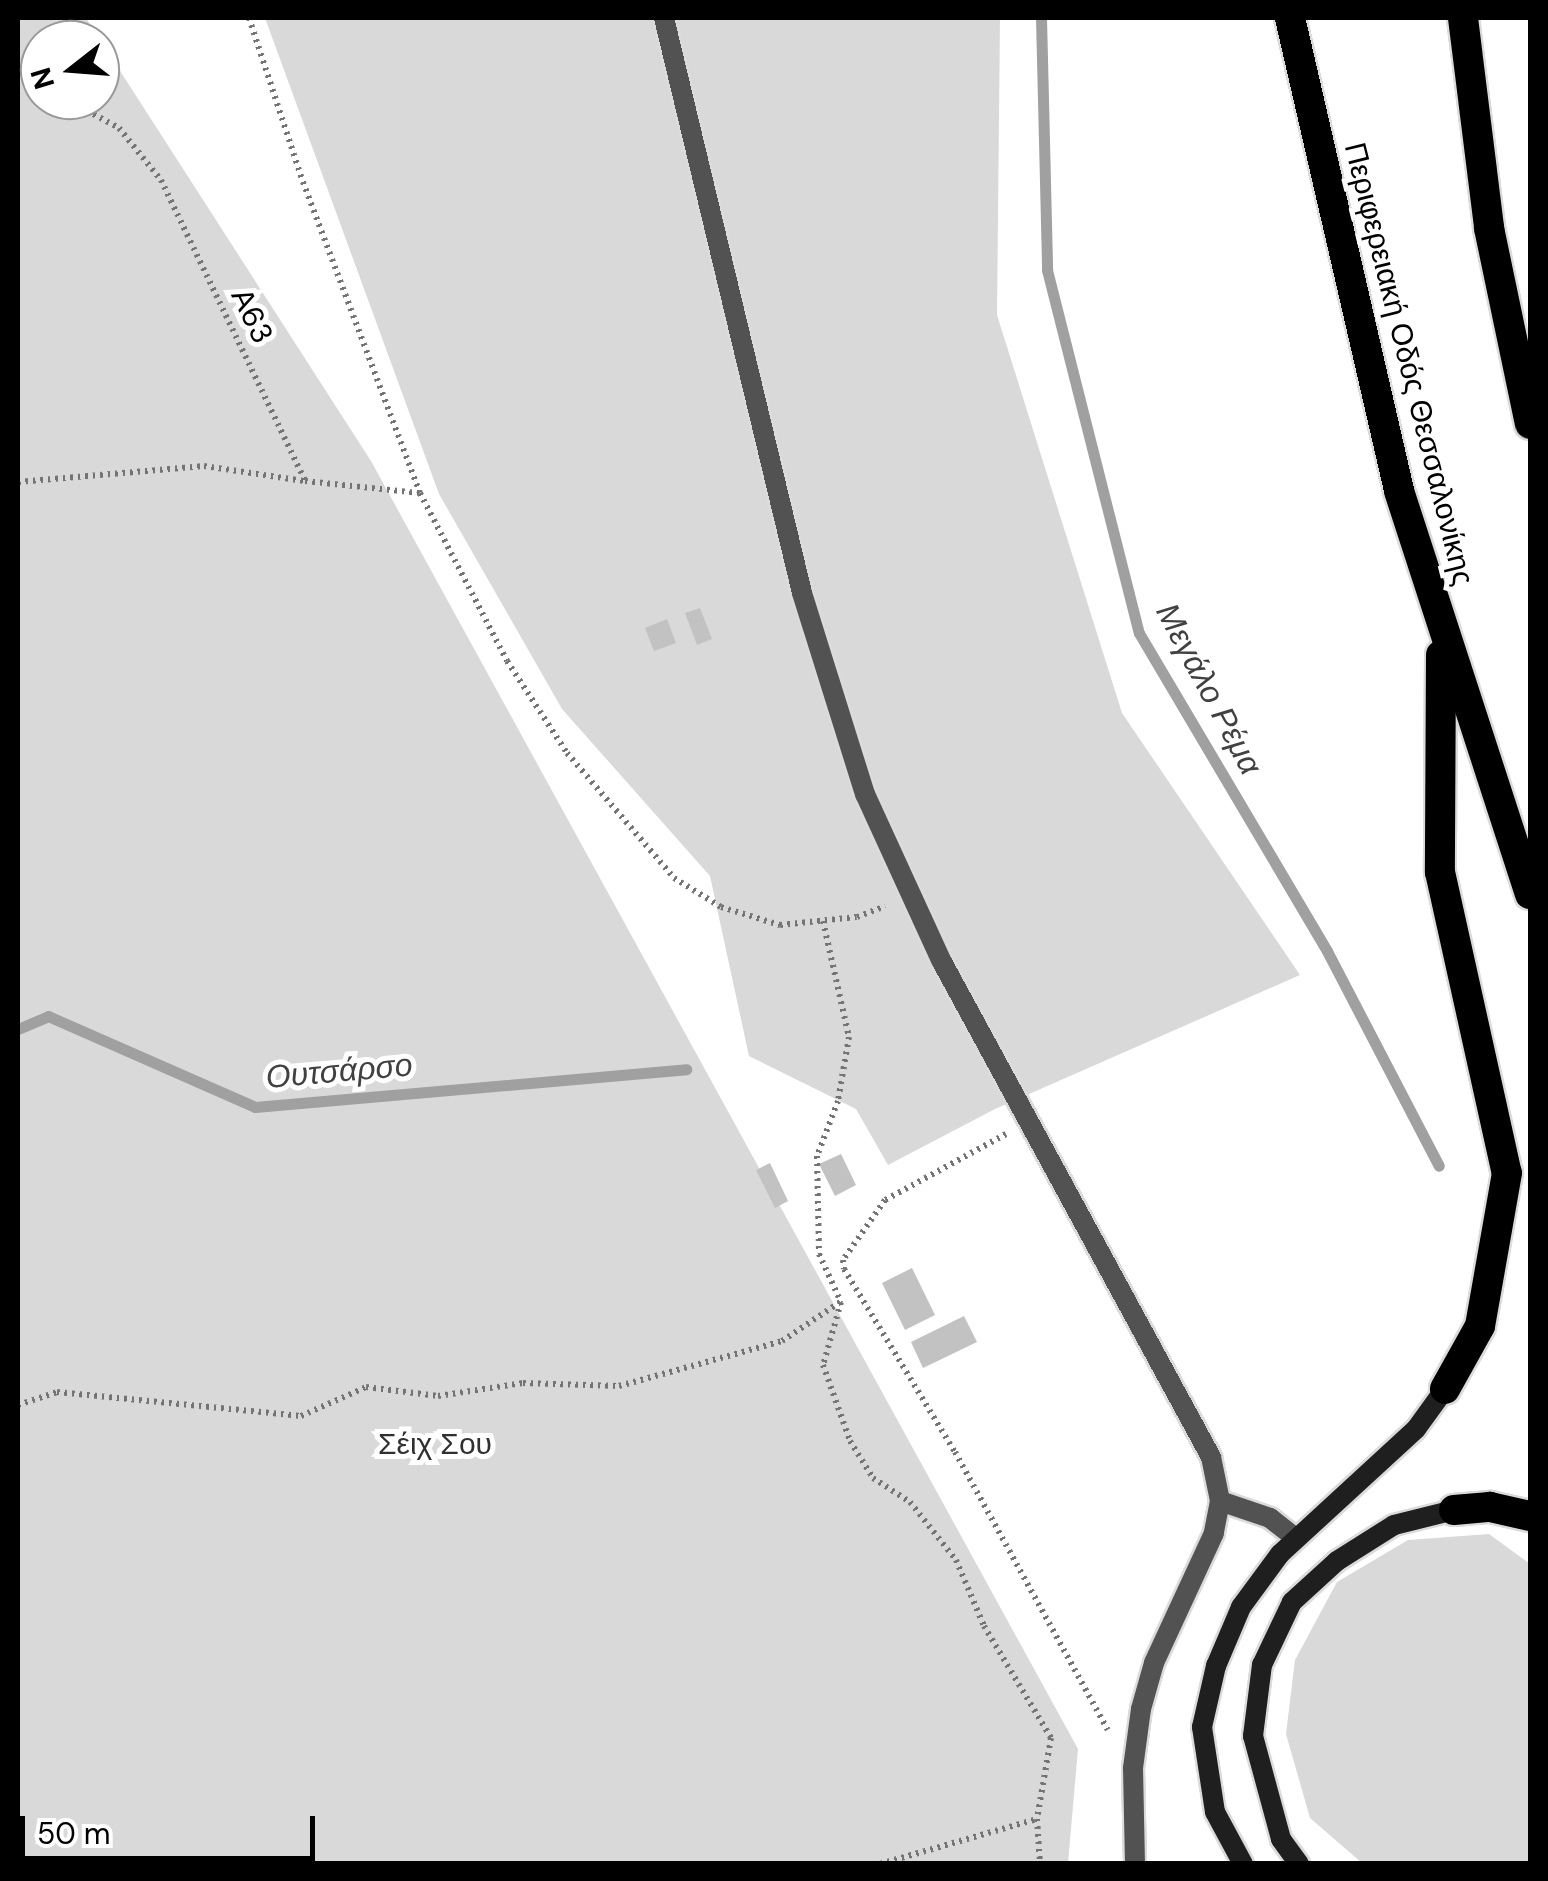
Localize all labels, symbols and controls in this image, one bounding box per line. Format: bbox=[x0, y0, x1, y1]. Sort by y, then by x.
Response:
north arrow bbox=[20, 20, 120, 120]
text: N bbox=[22, 63, 63, 94]
street label: Περιφερειακή Οδός Θεσσαλονίκης bbox=[1336, 139, 1482, 589]
street label: Α63 bbox=[223, 283, 281, 349]
water label: Μεγάλο Ρέμα bbox=[1148, 597, 1270, 781]
water label: Ουτσάρσο bbox=[264, 1045, 414, 1097]
park label: Σέιχ Σου bbox=[378, 1426, 492, 1462]
scale bar bbox=[25, 1796, 320, 1858]
text: 50 m bbox=[37, 1814, 111, 1853]

